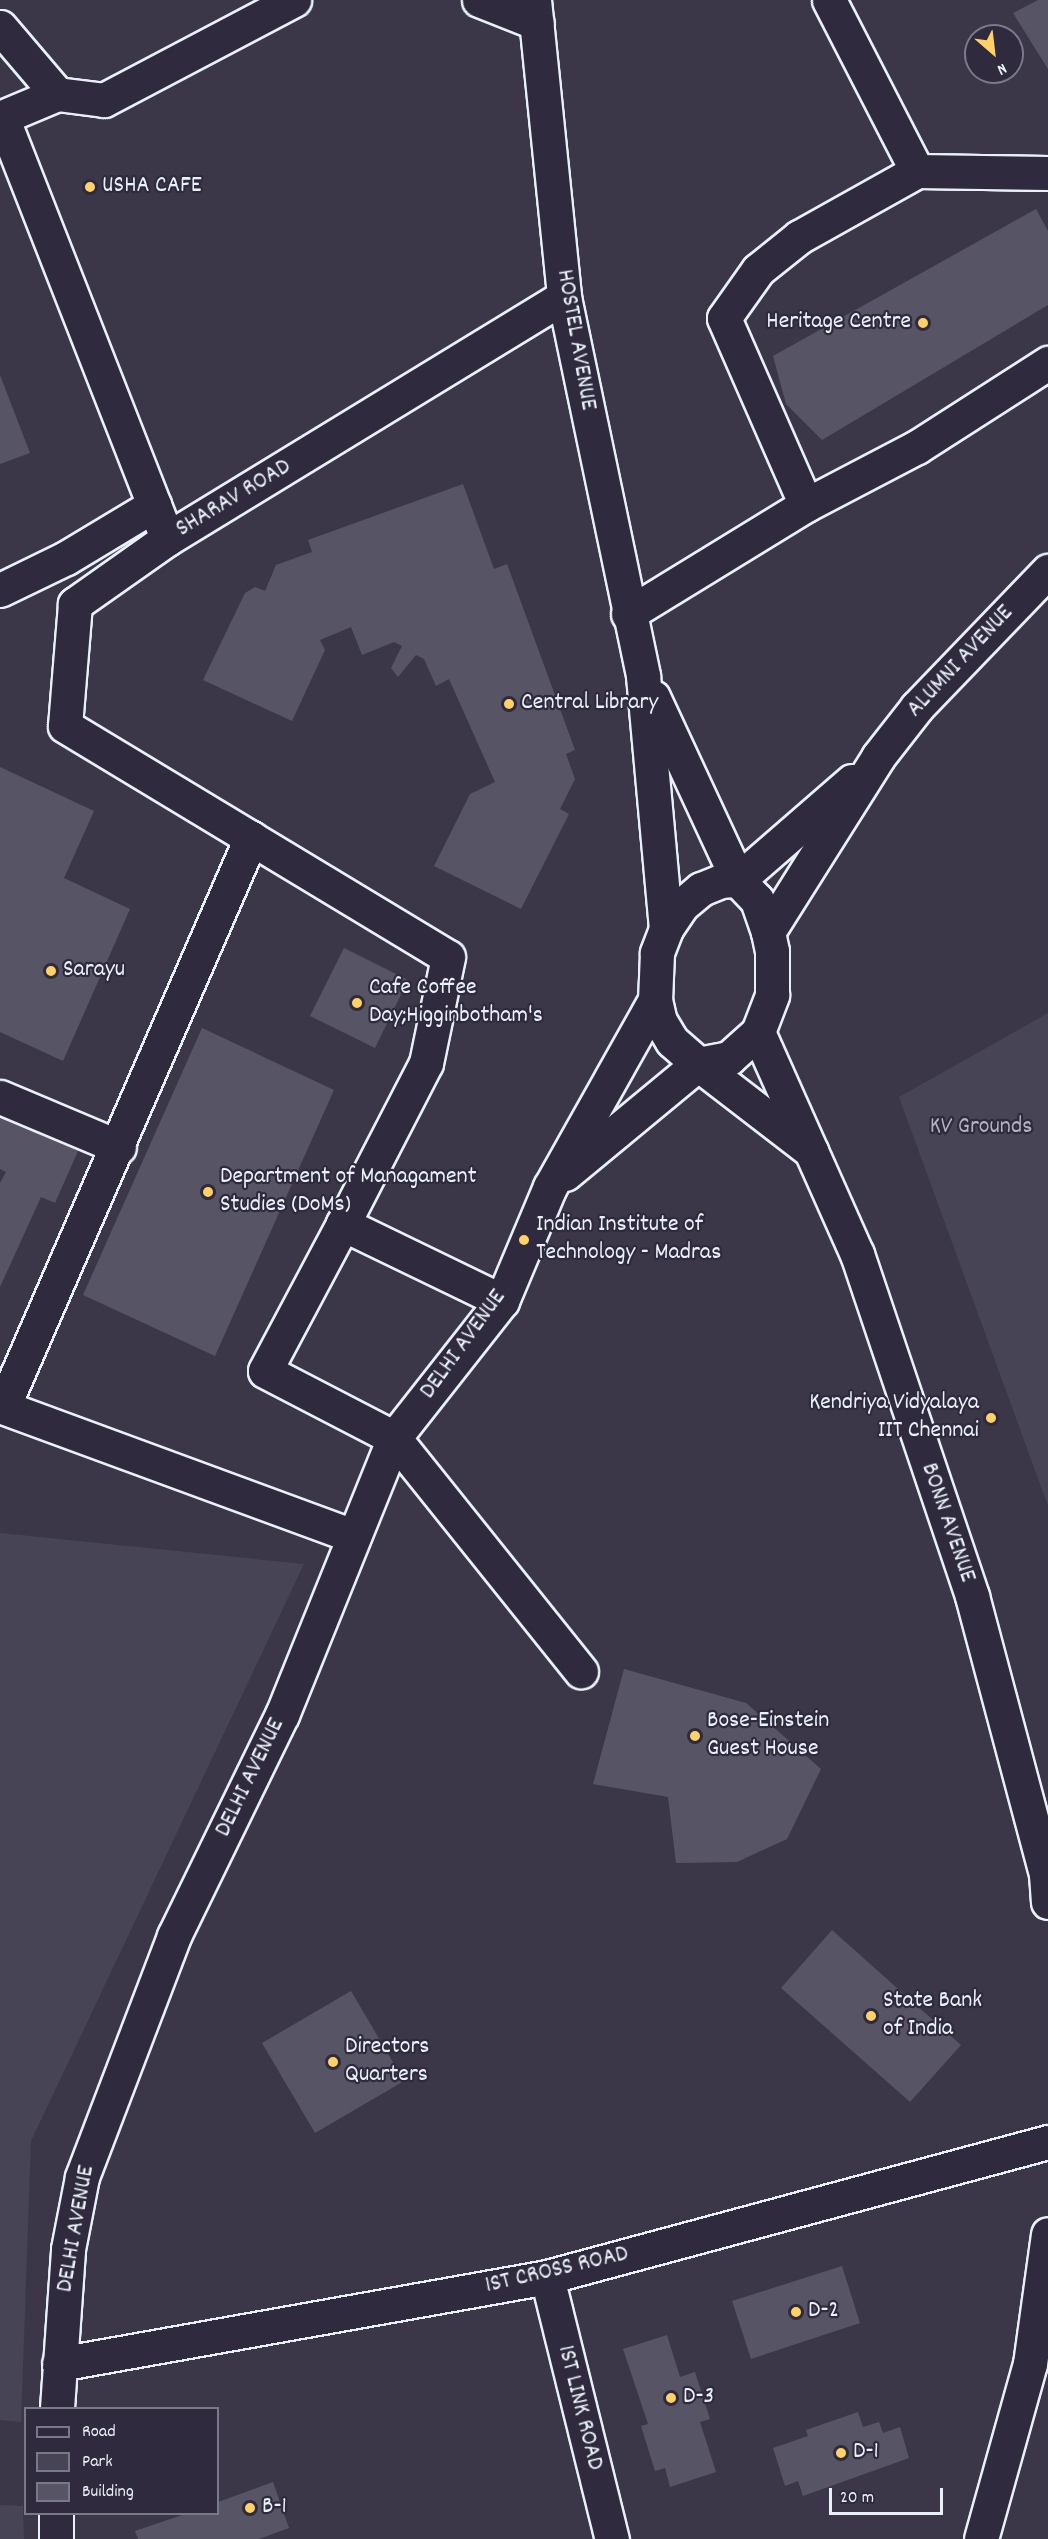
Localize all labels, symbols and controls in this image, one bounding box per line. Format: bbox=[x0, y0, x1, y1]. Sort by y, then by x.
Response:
north arrow bbox=[964, 24, 1024, 84]
text: N bbox=[993, 57, 1011, 81]
place label: USHA CAFE bbox=[102, 173, 202, 201]
marker: USHA CAFE bbox=[83, 180, 97, 194]
street label: HOSTEL AVENUE bbox=[548, 267, 602, 413]
place label: Heritage Centre bbox=[766, 309, 911, 337]
marker: Heritage Centre bbox=[916, 316, 930, 330]
street label: SHARAV ROAD bbox=[171, 453, 297, 545]
street label: ALUMNI AVENUE bbox=[902, 600, 1020, 724]
place label: Central Library bbox=[521, 690, 658, 718]
marker: Central Library bbox=[502, 697, 516, 711]
place label: Sarayu bbox=[63, 957, 125, 985]
marker: Sarayu bbox=[44, 964, 58, 978]
place label: Cafe Coffee Day;Higginbotham's bbox=[369, 975, 543, 1031]
marker: Cafe Coffee Day;Higginbotham's bbox=[350, 996, 364, 1010]
park label: KV Grounds bbox=[930, 1114, 1032, 1142]
place label: Department of Managament Studies (DoMs) bbox=[220, 1164, 477, 1220]
marker: Department of Managament Studies (DoMs) bbox=[201, 1185, 215, 1199]
place label: Indian Institute of Technology - Madras bbox=[536, 1212, 721, 1268]
marker: Indian Institute of Technology - Madras bbox=[517, 1233, 531, 1247]
street label: DELHI AVENUE bbox=[415, 1285, 513, 1405]
place label: Kendriya Vidyalaya IIT Chennai bbox=[809, 1390, 979, 1446]
marker: Kendriya Vidyalaya IIT Chennai bbox=[984, 1411, 998, 1425]
street label: BONN AVENUE bbox=[913, 1460, 981, 1586]
place label: Bose-Einstein Guest House bbox=[707, 1708, 829, 1764]
street label: DELHI AVENUE bbox=[210, 1714, 292, 1842]
marker: Bose-Einstein Guest House bbox=[688, 1729, 702, 1743]
place label: State Bank of India bbox=[883, 1988, 982, 2044]
marker: State Bank of India bbox=[864, 2009, 878, 2023]
place label: Directors Quarters bbox=[345, 2034, 429, 2090]
marker: Directors Quarters bbox=[326, 2055, 340, 2069]
street label: DELHI AVENUE bbox=[52, 2163, 102, 2295]
street label: 1ST CROSS ROAD bbox=[483, 2241, 631, 2301]
place label: D-2 bbox=[808, 2298, 839, 2326]
marker: D-2 bbox=[789, 2305, 803, 2319]
street label: 1ST LINK ROAD bbox=[550, 2343, 608, 2473]
place label: D-3 bbox=[683, 2384, 714, 2412]
marker: D-3 bbox=[664, 2391, 678, 2405]
legend bbox=[24, 2407, 219, 2515]
text: Road bbox=[82, 2420, 116, 2445]
place label: D-1 bbox=[853, 2439, 879, 2467]
marker: D-1 bbox=[834, 2446, 848, 2460]
text: Park bbox=[82, 2450, 113, 2475]
scale bar bbox=[832, 2476, 946, 2514]
text: Building bbox=[82, 2480, 134, 2505]
text: 20 m bbox=[840, 2486, 874, 2511]
place label: B-1 bbox=[262, 2494, 287, 2522]
marker: B-1 bbox=[243, 2501, 257, 2515]

